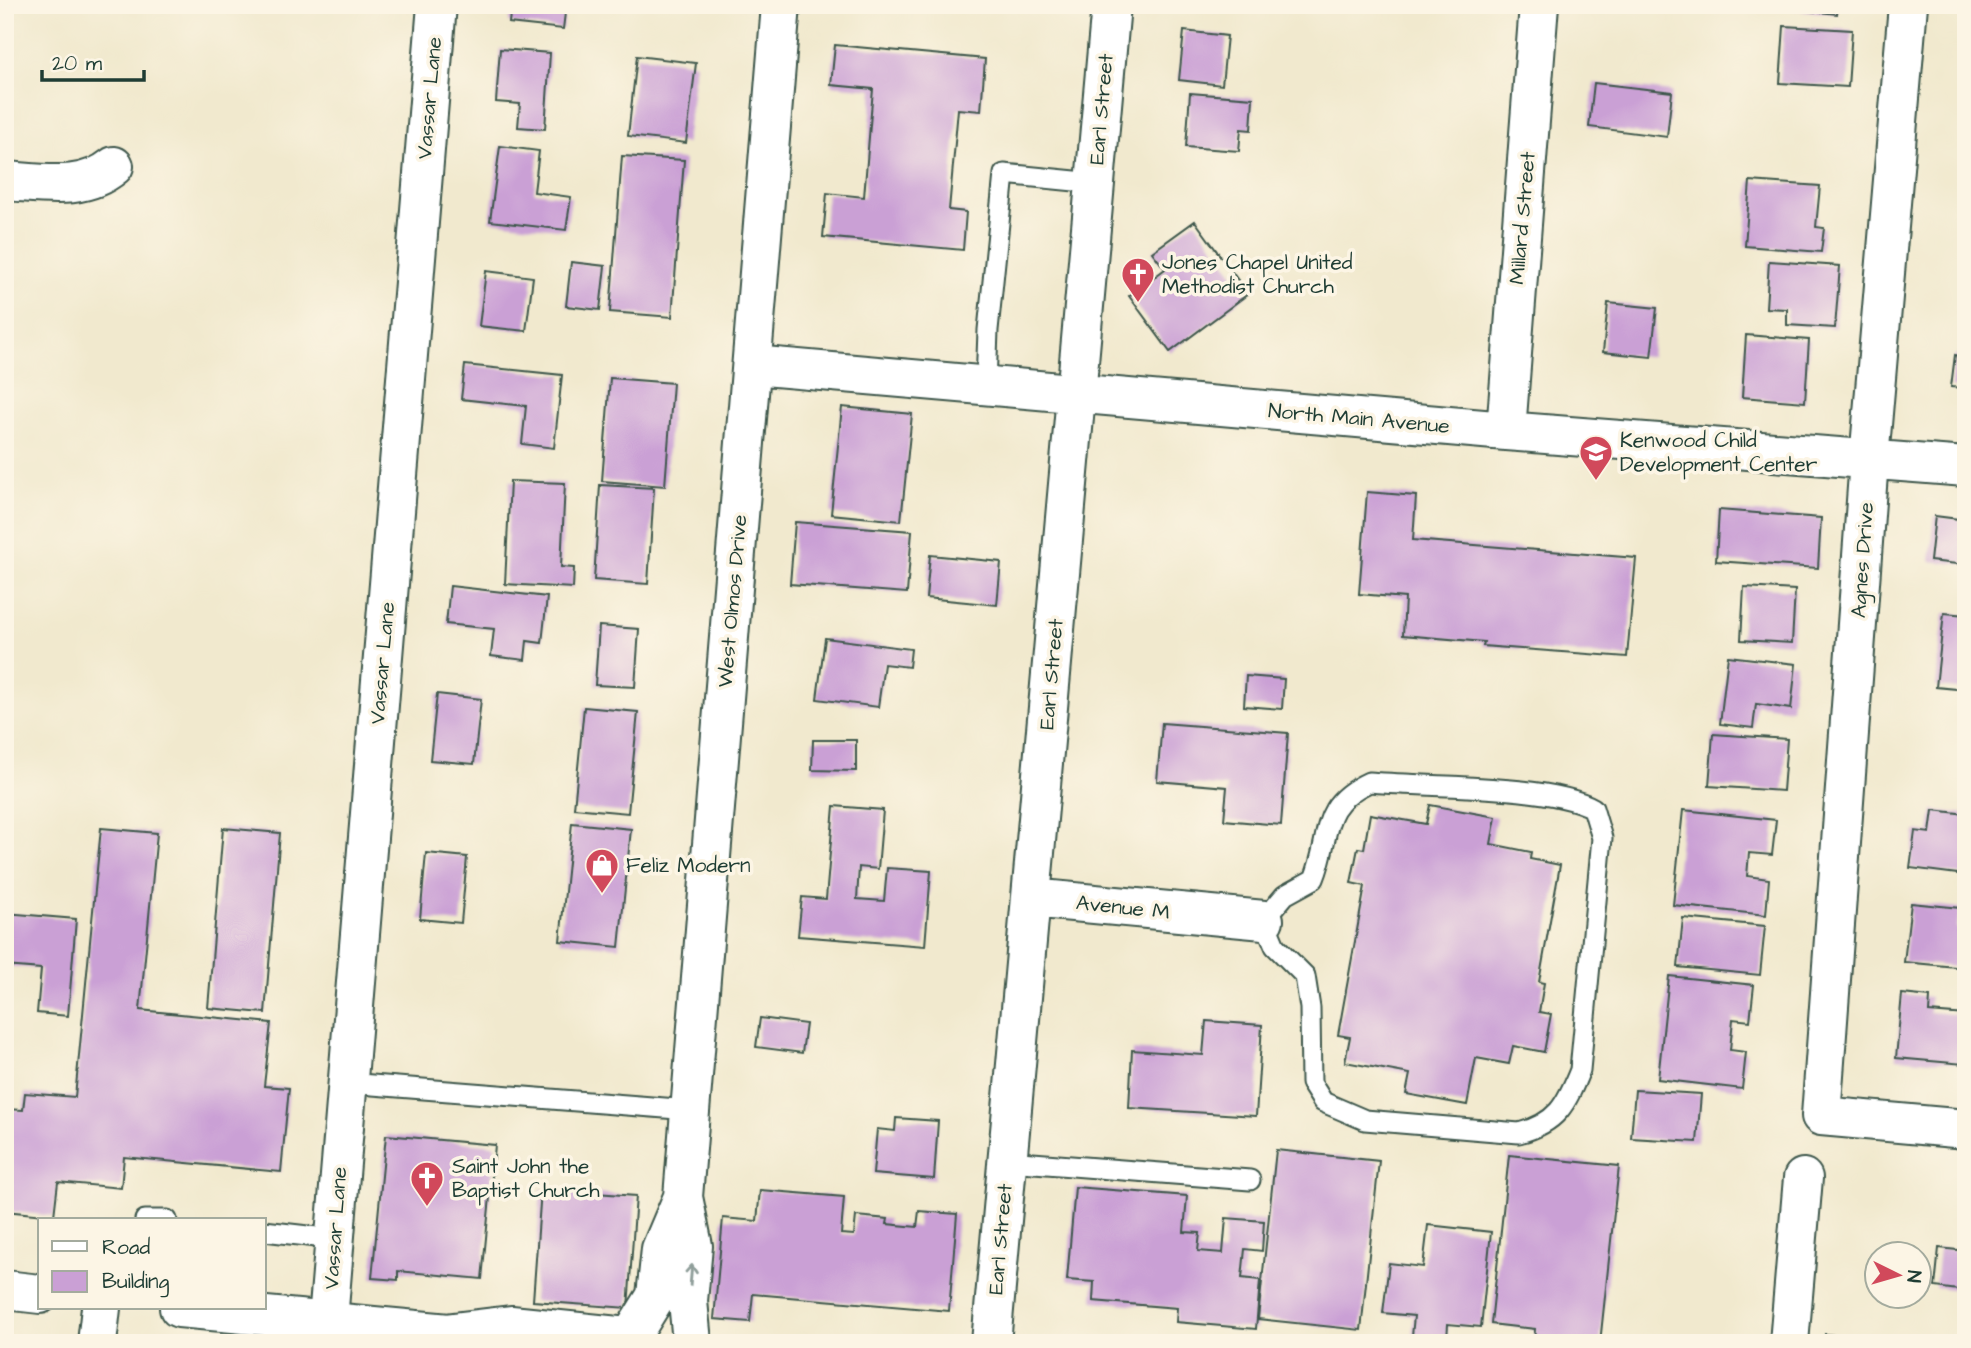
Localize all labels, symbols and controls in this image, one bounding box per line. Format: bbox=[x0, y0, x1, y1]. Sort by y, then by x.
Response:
street label: Vassar Lane bbox=[410, 36, 449, 160]
scale bar bbox=[42, 38, 144, 82]
text: 20 m bbox=[52, 49, 103, 78]
street label: Earl Street bbox=[1082, 52, 1121, 166]
street label: Millard Street bbox=[1502, 150, 1543, 286]
place label: Jones Chapel United Methodist Church bbox=[1162, 248, 1353, 301]
church icon: Jones Chapel United Methodist Church bbox=[1119, 255, 1157, 304]
street label: North Main Avenue bbox=[1267, 396, 1451, 441]
place label: Kenwood Child Development Center bbox=[1620, 426, 1818, 480]
school or university icon: Kenwood Child Development Center bbox=[1577, 433, 1615, 482]
street label: Agnes Drive bbox=[1844, 501, 1883, 619]
street label: West Olmos Drive bbox=[710, 513, 755, 689]
street label: Vassar Lane bbox=[363, 601, 402, 725]
street label: Earl Street bbox=[1032, 617, 1071, 731]
shop icon: Feliz Modern bbox=[583, 846, 621, 895]
place label: Feliz Modern bbox=[626, 851, 751, 880]
street label: Avenue M bbox=[1075, 888, 1171, 927]
place label: Saint John the Baptist Church bbox=[452, 1152, 600, 1206]
church icon: Saint John the Baptist Church bbox=[408, 1159, 446, 1208]
street label: Vassar Lane bbox=[317, 1166, 354, 1290]
street label: Earl Street bbox=[981, 1182, 1020, 1296]
legend bbox=[38, 1218, 266, 1310]
text: Road bbox=[102, 1233, 150, 1262]
north arrow bbox=[1862, 1240, 1932, 1310]
one-way arrow bbox=[685, 1264, 698, 1286]
text: Building bbox=[102, 1267, 170, 1298]
text: N bbox=[1899, 1269, 1927, 1284]

